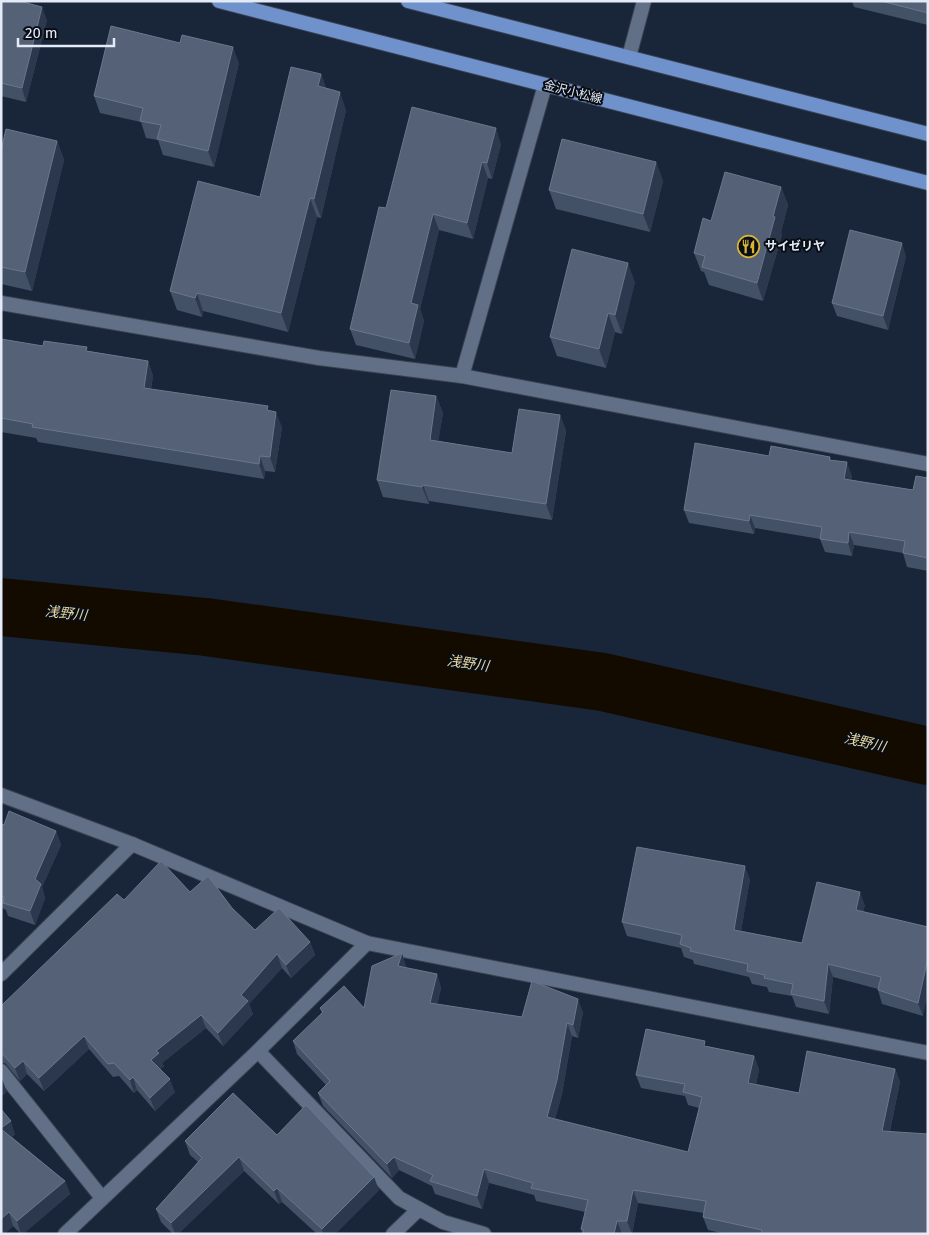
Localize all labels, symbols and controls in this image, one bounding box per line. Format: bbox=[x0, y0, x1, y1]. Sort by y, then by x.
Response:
scale bar bbox=[18, 15, 114, 47]
text: 20 m bbox=[25, 24, 58, 42]
street label: 金沢小松線 bbox=[542, 78, 604, 106]
restaurant icon: サイゼリヤ bbox=[737, 234, 761, 258]
place label: サイゼリヤ bbox=[765, 239, 825, 253]
water label: 浅野川 bbox=[44, 603, 90, 624]
water label: 浅野川 bbox=[446, 652, 492, 675]
water label: 浅野川 bbox=[843, 729, 889, 756]

